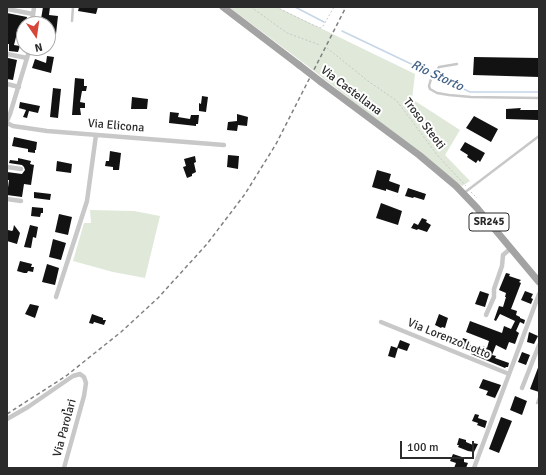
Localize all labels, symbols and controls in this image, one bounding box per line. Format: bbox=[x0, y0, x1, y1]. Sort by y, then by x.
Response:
north arrow bbox=[16, 16, 56, 56]
text: N bbox=[33, 40, 44, 54]
water label: Rio Storto bbox=[409, 57, 465, 95]
street label: Via Castellana bbox=[317, 63, 385, 119]
street label: Troso Steoti bbox=[400, 96, 448, 152]
street label: Via Elicona bbox=[87, 116, 145, 136]
road number: SR245 bbox=[469, 213, 509, 231]
street label: Via Lorenzo Lotto bbox=[405, 316, 493, 362]
street label: Via Parolari bbox=[50, 397, 80, 459]
scale bar bbox=[402, 433, 476, 459]
text: 100 m bbox=[407, 440, 439, 455]

